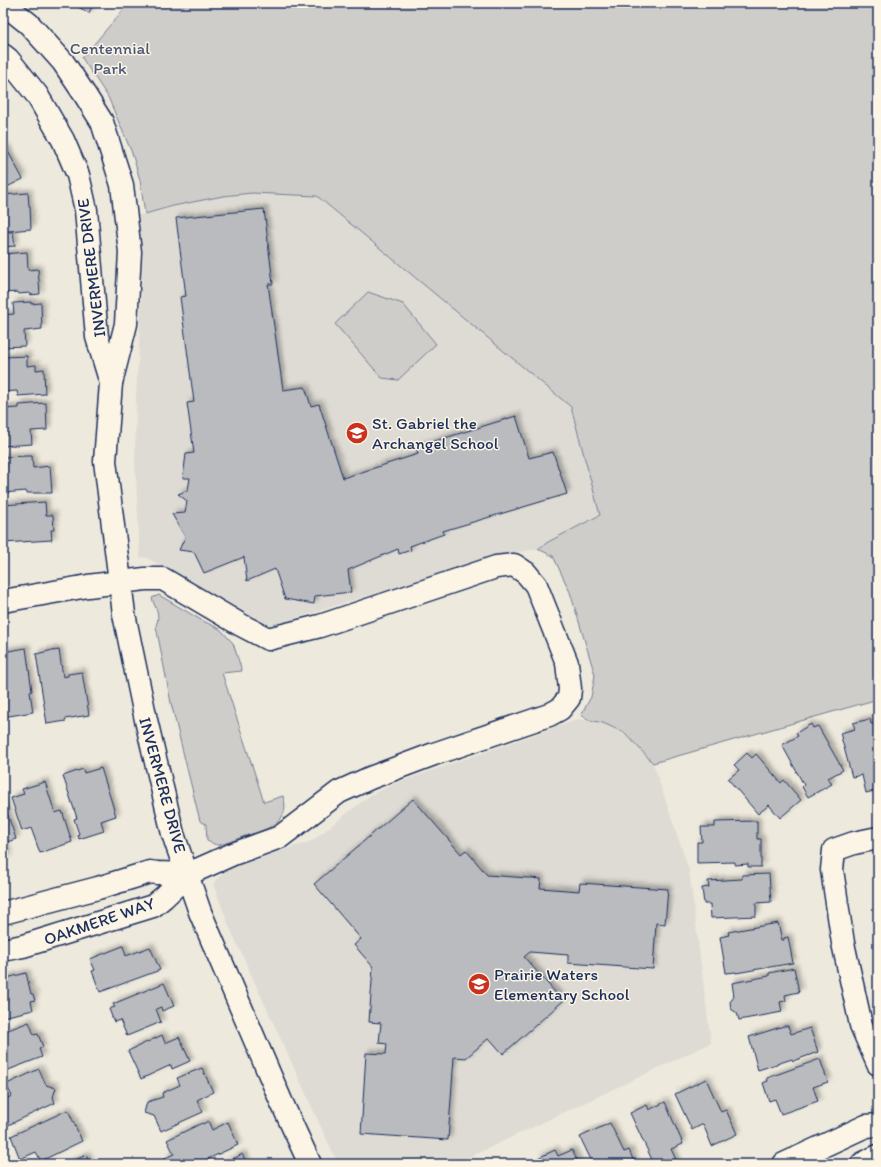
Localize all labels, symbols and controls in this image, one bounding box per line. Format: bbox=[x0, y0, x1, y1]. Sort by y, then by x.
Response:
park label: Centennial Park bbox=[70, 38, 150, 78]
street label: INVERMERE DRIVE bbox=[73, 197, 109, 339]
place label: St. Gabriel the Archangel School bbox=[372, 413, 499, 453]
school or university icon: St. Gabriel the Archangel School bbox=[344, 420, 370, 446]
street label: INVERMERE DRIVE bbox=[135, 715, 191, 855]
street label: OAKMERE WAY bbox=[41, 893, 157, 949]
place label: Prairie Waters Elementary School bbox=[494, 964, 630, 1004]
school or university icon: Prairie Waters Elementary School bbox=[466, 971, 492, 997]

